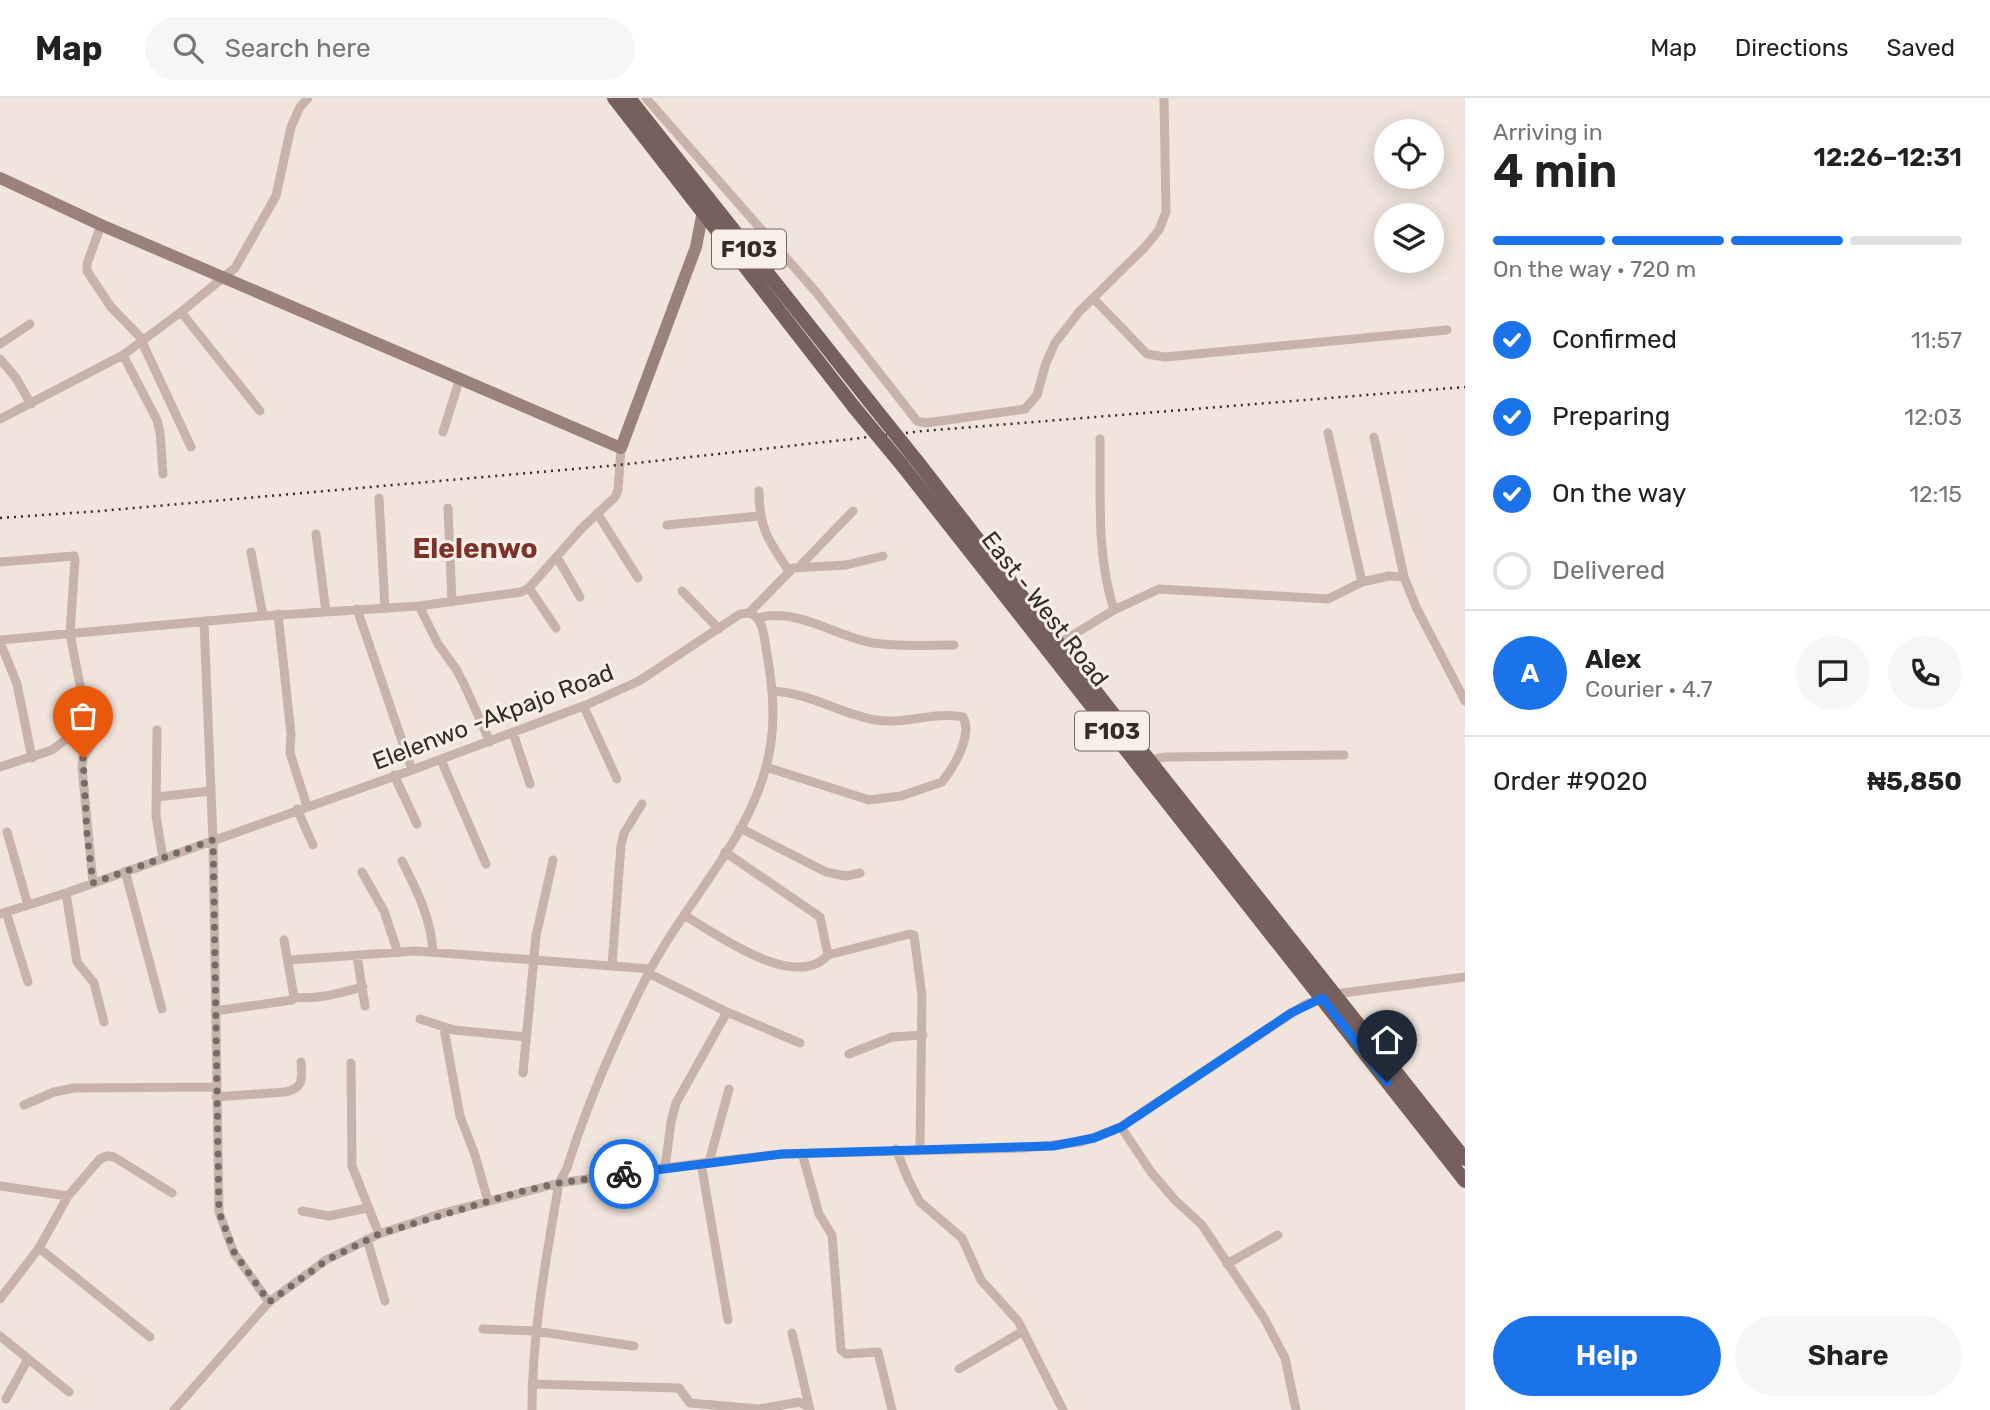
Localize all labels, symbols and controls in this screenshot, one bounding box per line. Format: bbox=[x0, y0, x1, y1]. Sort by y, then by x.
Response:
search box bbox=[145, 17, 635, 80]
text: Map bbox=[35, 29, 103, 68]
icon: search bbox=[169, 29, 207, 67]
text: Search here bbox=[225, 33, 370, 64]
text: Map bbox=[1650, 34, 1697, 62]
text: Directions bbox=[1735, 34, 1848, 62]
text: Saved bbox=[1886, 34, 1955, 62]
text: Arriving in bbox=[1493, 118, 1603, 146]
map controls bbox=[1374, 119, 1444, 273]
button: locate bbox=[1374, 119, 1444, 189]
text: 12:26–12:31 bbox=[1813, 142, 1962, 173]
text: 4 min bbox=[1493, 144, 1617, 199]
button: layers bbox=[1374, 203, 1444, 273]
road number: F103 bbox=[712, 230, 786, 268]
text: On the way · 720 m bbox=[1493, 255, 1696, 283]
icon: check bbox=[1493, 321, 1531, 359]
text: Confirmed bbox=[1552, 324, 1677, 355]
text: 11:57 bbox=[1911, 326, 1962, 354]
icon: check bbox=[1493, 398, 1531, 436]
text: Preparing bbox=[1552, 401, 1670, 432]
text: 12:03 bbox=[1904, 403, 1962, 431]
icon: check bbox=[1493, 475, 1531, 513]
text: On the way bbox=[1552, 478, 1686, 509]
text: 12:15 bbox=[1909, 480, 1962, 508]
street label: East - West Road bbox=[976, 526, 1114, 692]
district label: Elelenwo bbox=[412, 532, 538, 565]
text: Delivered bbox=[1552, 555, 1665, 586]
button: chat bbox=[1796, 636, 1870, 710]
button: phone bbox=[1888, 636, 1962, 710]
text: Alex bbox=[1585, 644, 1641, 675]
street label: Elelenwo -Akpajo Road bbox=[368, 658, 618, 776]
text: A bbox=[1521, 658, 1539, 689]
text: Courier · 4.7 bbox=[1585, 675, 1712, 703]
pin bbox=[53, 686, 113, 758]
icon: bag bbox=[64, 697, 102, 735]
road number: F103 bbox=[1075, 712, 1149, 750]
text: Order #9020 bbox=[1493, 766, 1648, 797]
text: ₦5,850 bbox=[1867, 766, 1962, 797]
pin bbox=[1357, 1010, 1417, 1082]
icon: home bbox=[1368, 1021, 1406, 1059]
courier bbox=[589, 1139, 659, 1209]
icon: bike bbox=[605, 1155, 643, 1193]
button: Help bbox=[1493, 1316, 1721, 1396]
button: Share bbox=[1735, 1316, 1962, 1396]

